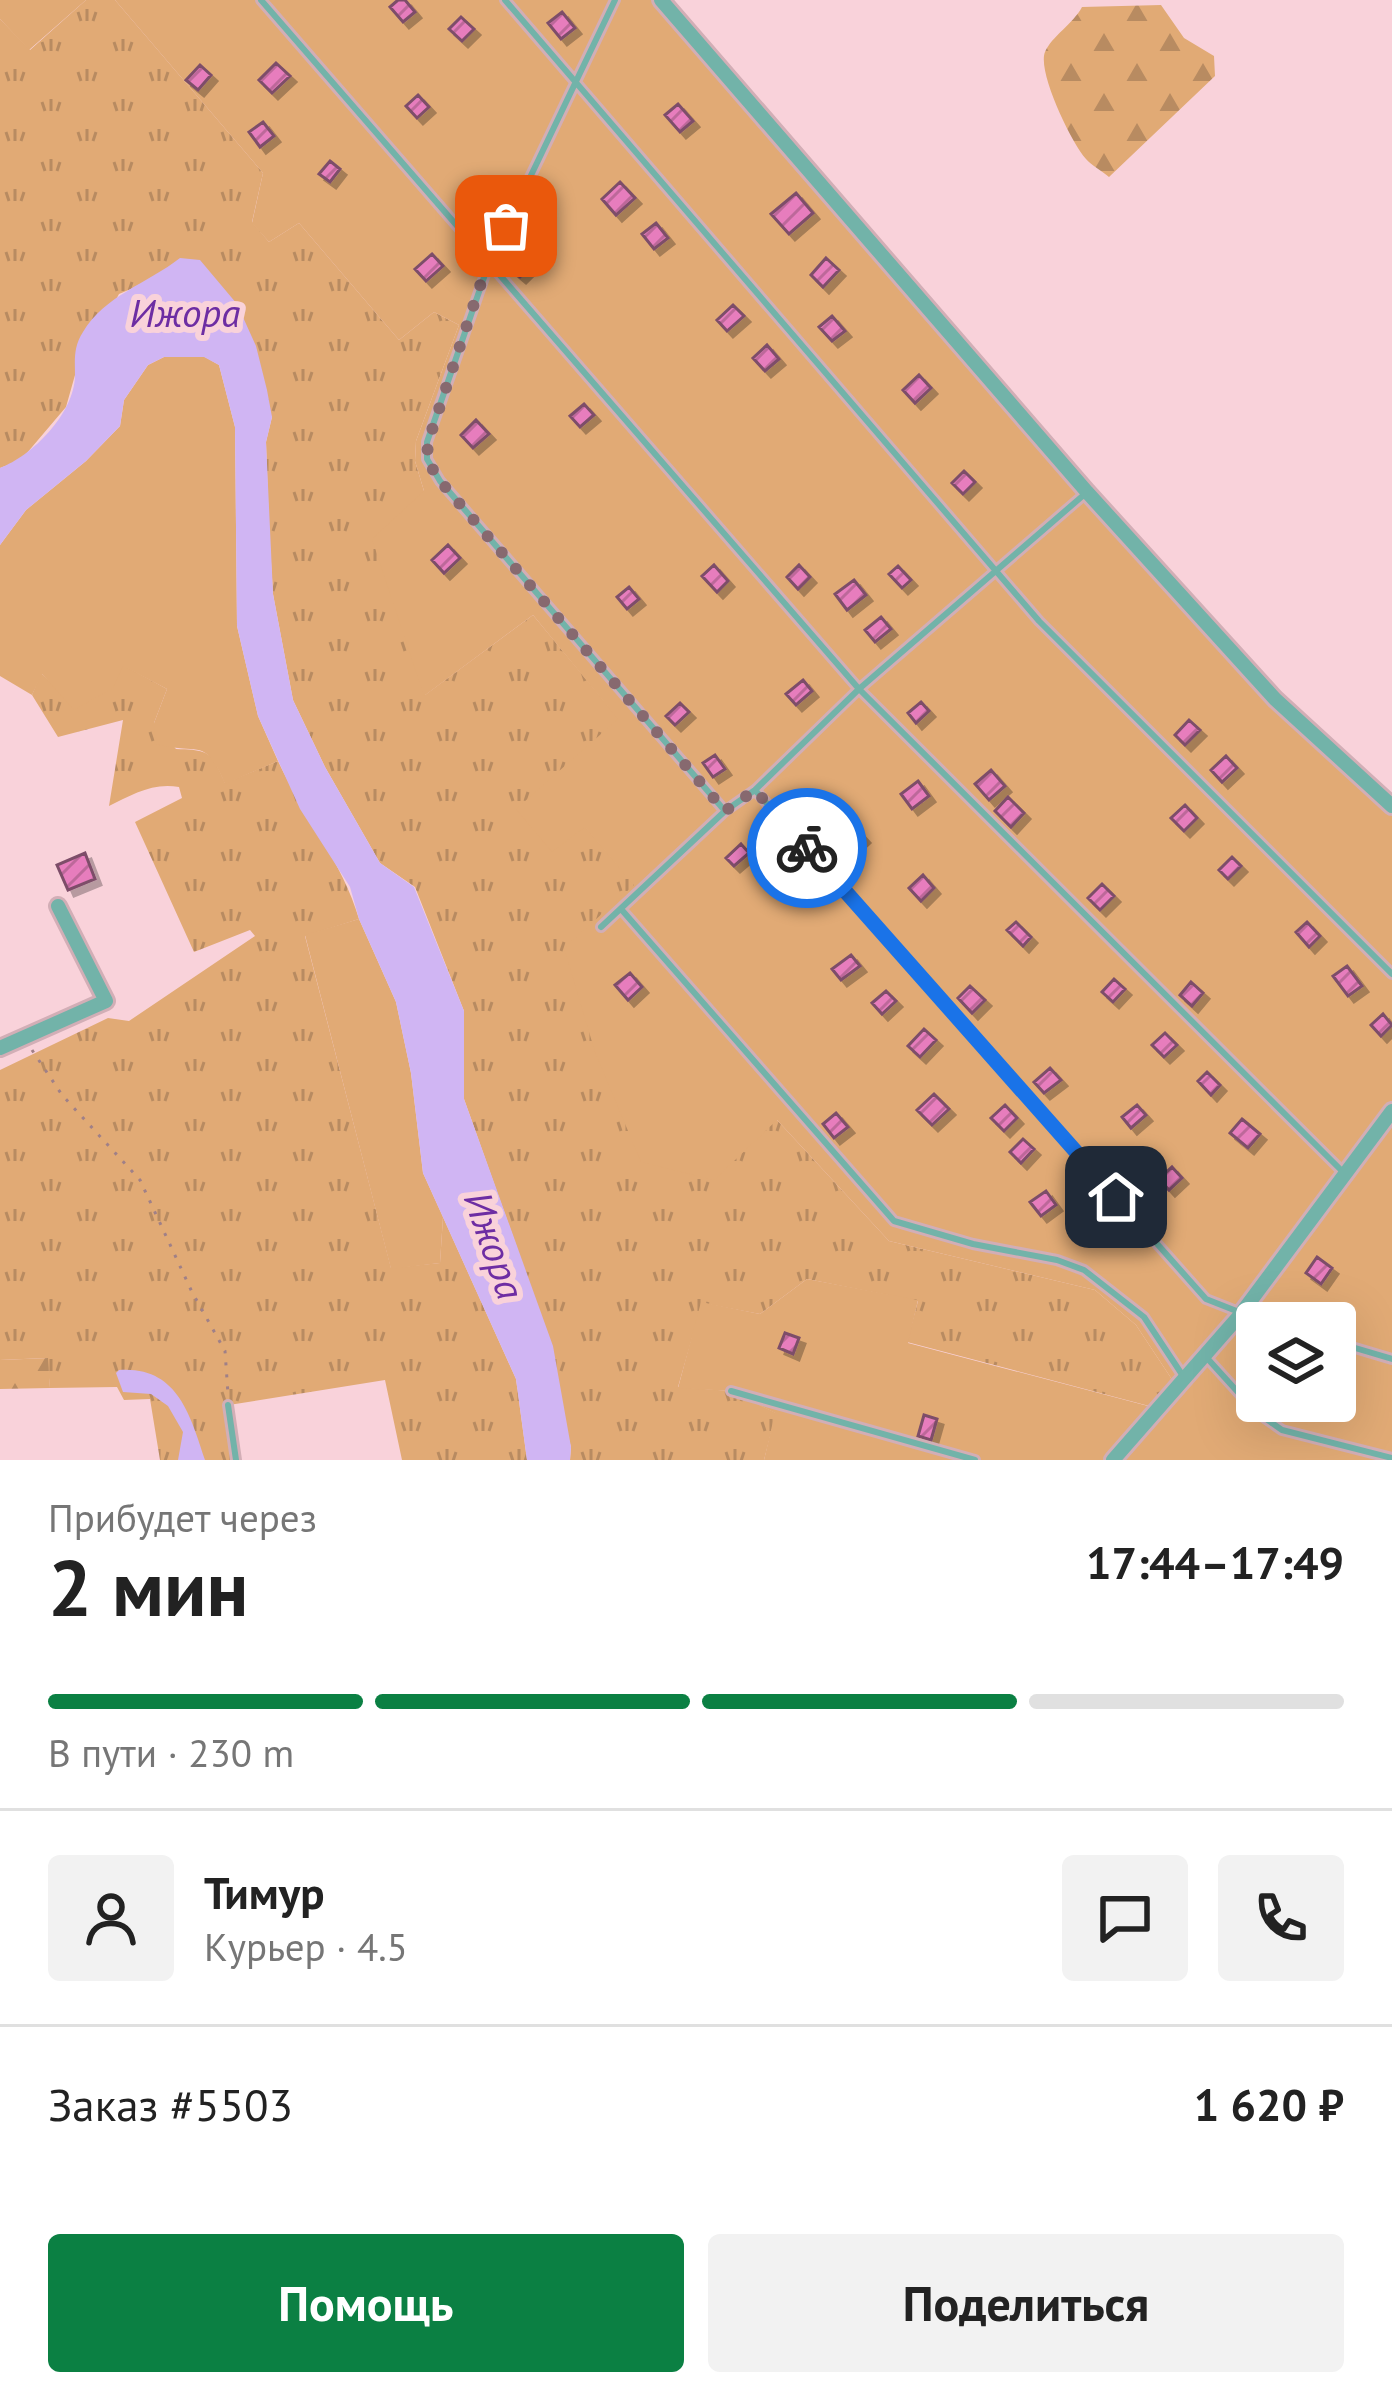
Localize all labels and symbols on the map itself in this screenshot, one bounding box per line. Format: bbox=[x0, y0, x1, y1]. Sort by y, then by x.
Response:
pin bbox=[455, 175, 557, 277]
water label: Ижора bbox=[130, 287, 240, 338]
courier bbox=[747, 788, 867, 908]
pin bbox=[1065, 1146, 1167, 1248]
water label: Ижора bbox=[453, 1185, 537, 1305]

